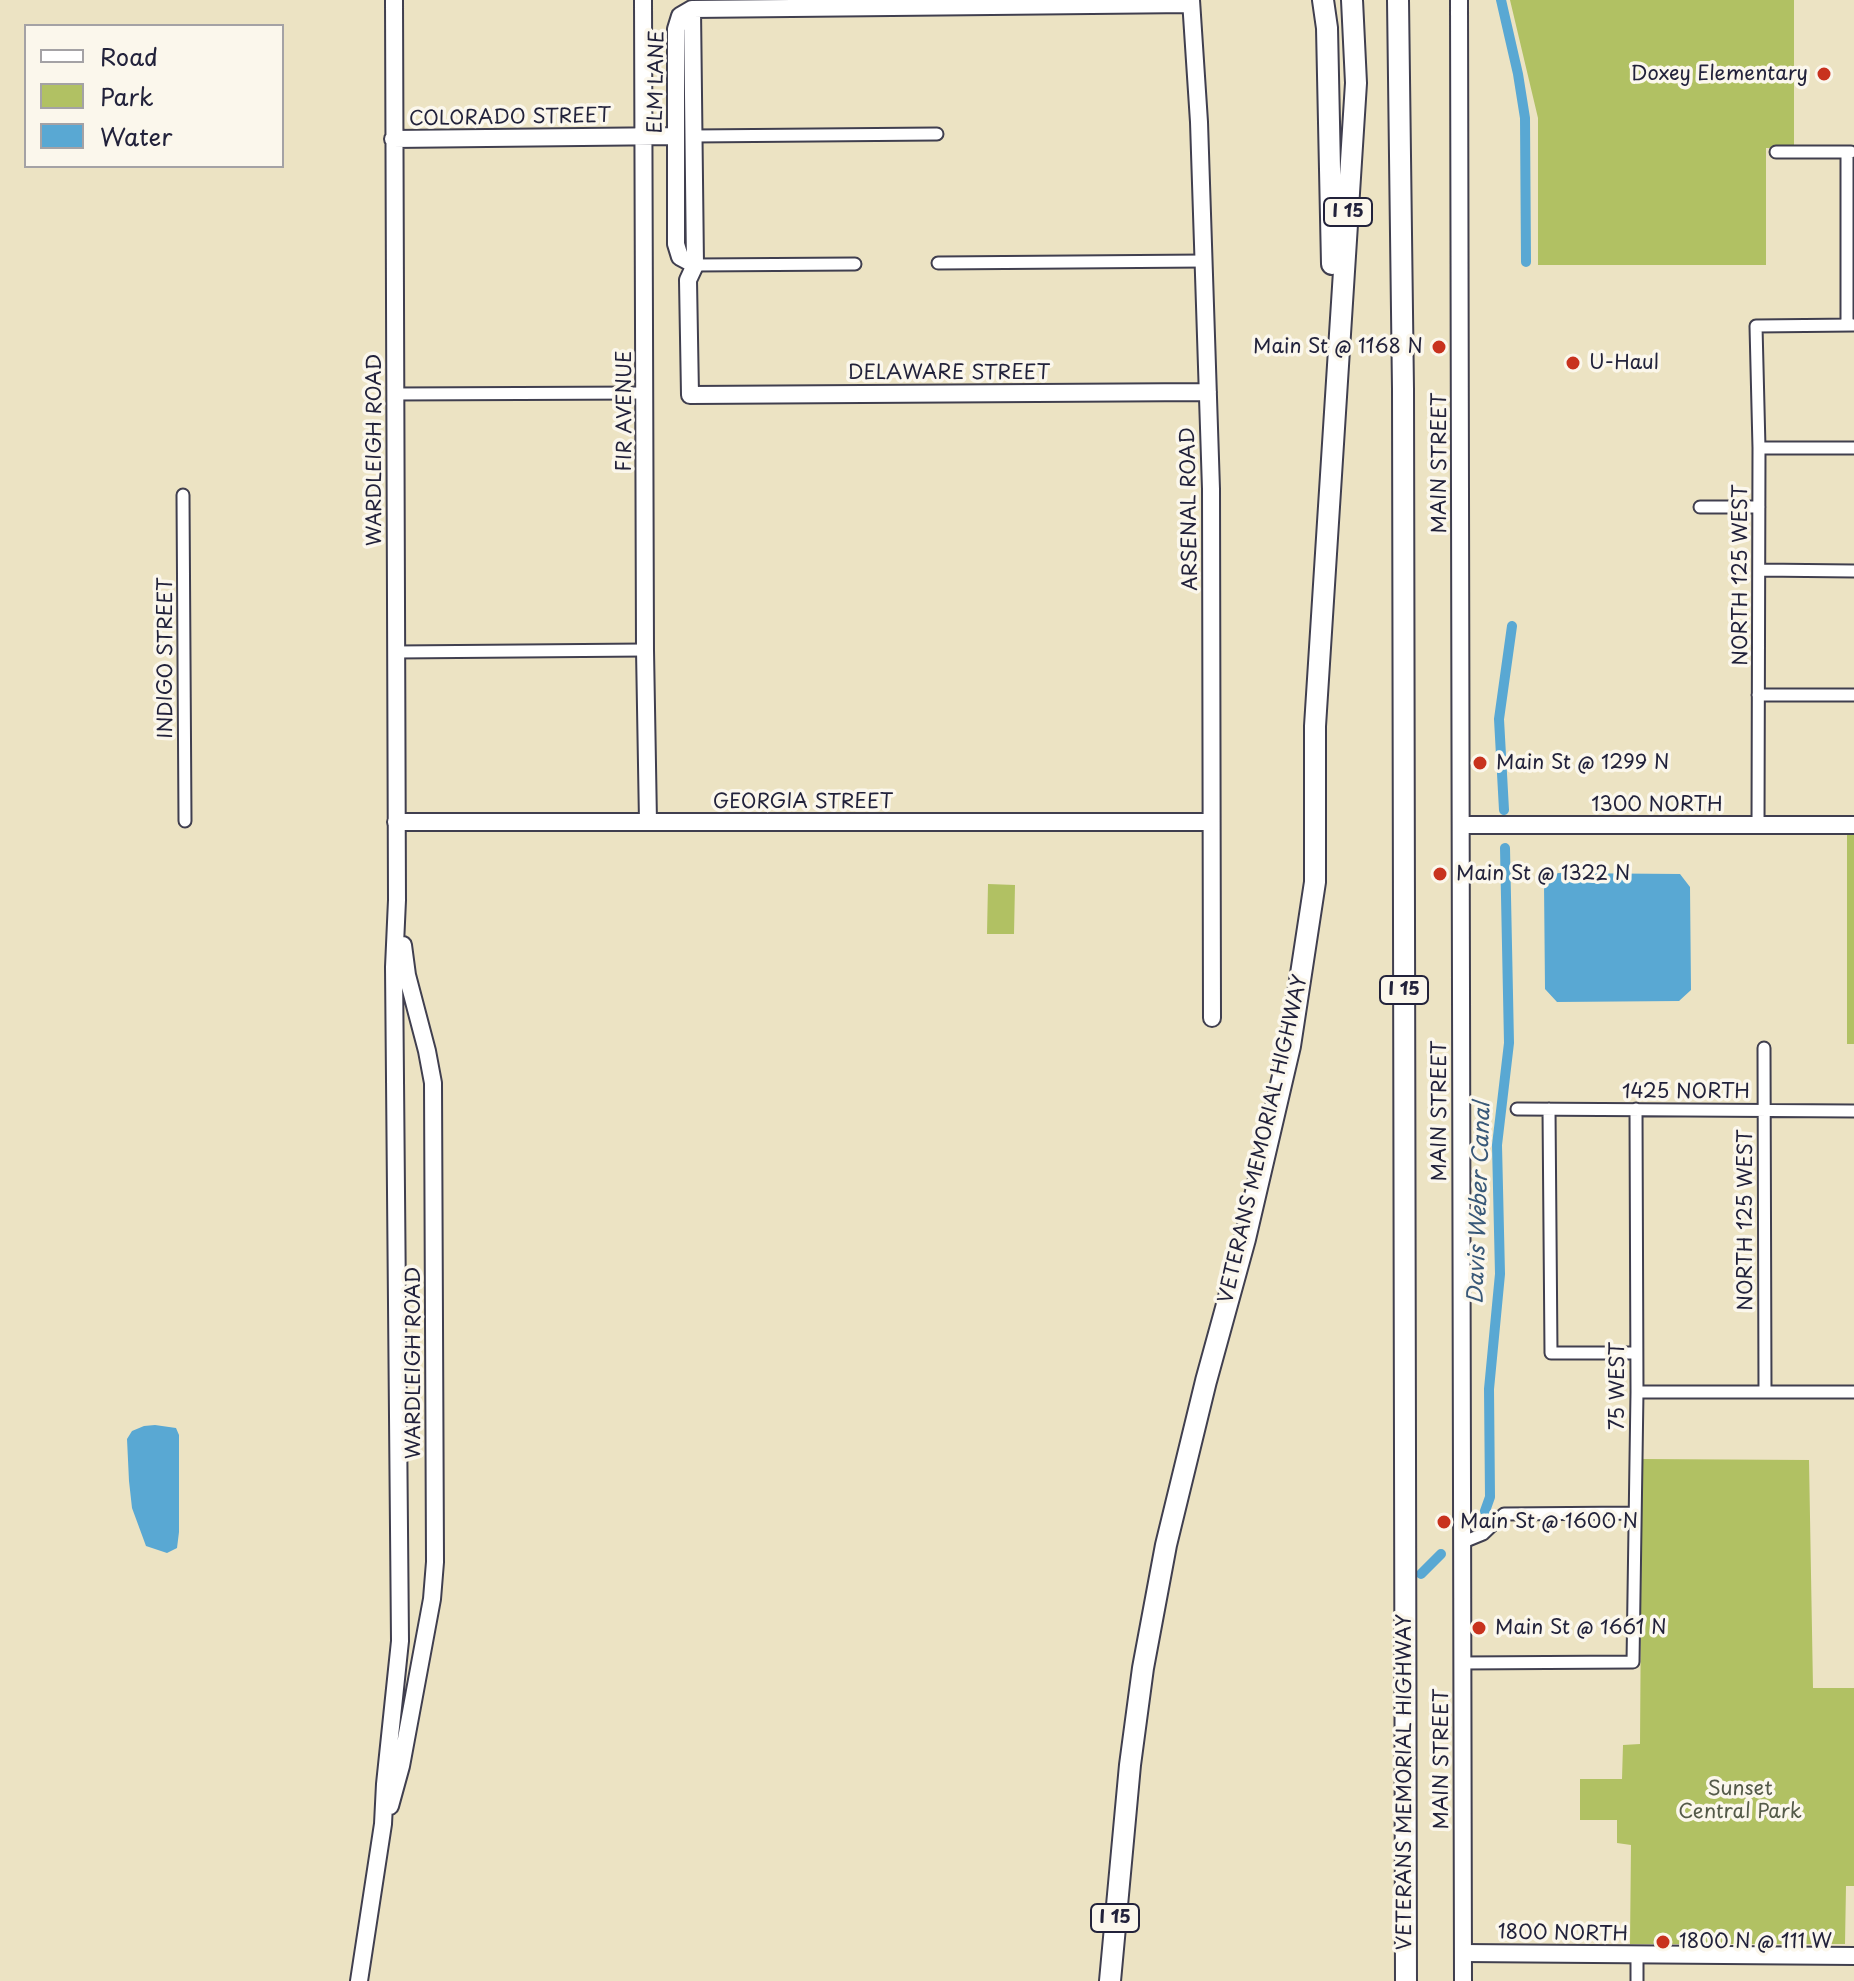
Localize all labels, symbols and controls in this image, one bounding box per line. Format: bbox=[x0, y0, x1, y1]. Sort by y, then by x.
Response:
legend bbox=[24, 24, 284, 168]
street label: ELM LANE bbox=[644, 30, 670, 134]
text: Road bbox=[100, 38, 158, 74]
place label: Doxey Elementary bbox=[1631, 62, 1808, 86]
marker: Doxey Elementary bbox=[1815, 65, 1833, 83]
text: Park bbox=[100, 78, 154, 114]
street label: COLORADO STREET bbox=[409, 104, 611, 132]
text: Water bbox=[100, 118, 172, 154]
road number: I 15 bbox=[1324, 198, 1372, 226]
place label: Main St @ 1168 N bbox=[1253, 335, 1423, 359]
marker: Main St @ 1168 N bbox=[1430, 338, 1448, 356]
street label: FIR AVENUE bbox=[613, 350, 637, 472]
place label: U-Haul bbox=[1589, 351, 1659, 375]
street label: WARDLEIGH ROAD bbox=[363, 354, 387, 546]
marker: U-Haul bbox=[1564, 354, 1582, 372]
street label: DELAWARE STREET bbox=[848, 361, 1050, 385]
street label: MAIN STREET bbox=[1428, 393, 1452, 533]
street label: ARSENAL ROAD bbox=[1177, 427, 1203, 591]
street label: NORTH 125 WEST bbox=[1729, 484, 1753, 666]
street label: INDIGO STREET bbox=[154, 577, 178, 739]
place label: Main St @ 1299 N bbox=[1496, 751, 1669, 775]
marker: Main St @ 1299 N bbox=[1471, 754, 1489, 772]
street label: GEORGIA STREET bbox=[713, 790, 893, 814]
street label: 1300 NORTH bbox=[1591, 793, 1723, 817]
place label: Main St @ 1322 N bbox=[1456, 862, 1630, 886]
marker: Main St @ 1322 N bbox=[1431, 865, 1449, 883]
street label: VETERANS MEMORIAL HIGHWAY bbox=[1215, 973, 1313, 1305]
road number: I 15 bbox=[1380, 976, 1428, 1004]
street label: MAIN STREET bbox=[1428, 1041, 1452, 1181]
street label: 1425 NORTH bbox=[1622, 1080, 1750, 1104]
water label: Davis Weber Canal bbox=[1463, 1102, 1497, 1304]
street label: NORTH 125 WEST bbox=[1734, 1129, 1758, 1311]
street label: WARDLEIGH ROAD bbox=[402, 1267, 426, 1459]
street label: 75 WEST bbox=[1606, 1342, 1630, 1430]
place label: Main St @ 1600 N bbox=[1460, 1510, 1638, 1534]
marker: Main St @ 1600 N bbox=[1435, 1513, 1453, 1531]
street label: VETERANS MEMORIAL HIGHWAY bbox=[1393, 1614, 1417, 1950]
place label: Main St @ 1661 N bbox=[1495, 1616, 1667, 1640]
marker: Main St @ 1661 N bbox=[1470, 1619, 1488, 1637]
street label: MAIN STREET bbox=[1430, 1689, 1454, 1829]
park label: Sunset Central Park bbox=[1678, 1777, 1802, 1824]
road number: I 15 bbox=[1091, 1904, 1139, 1932]
street label: 1800 NORTH bbox=[1498, 1921, 1628, 1947]
place label: 1800 N @ 111 W bbox=[1679, 1930, 1832, 1954]
marker: 1800 N @ 111 W bbox=[1654, 1933, 1672, 1951]

